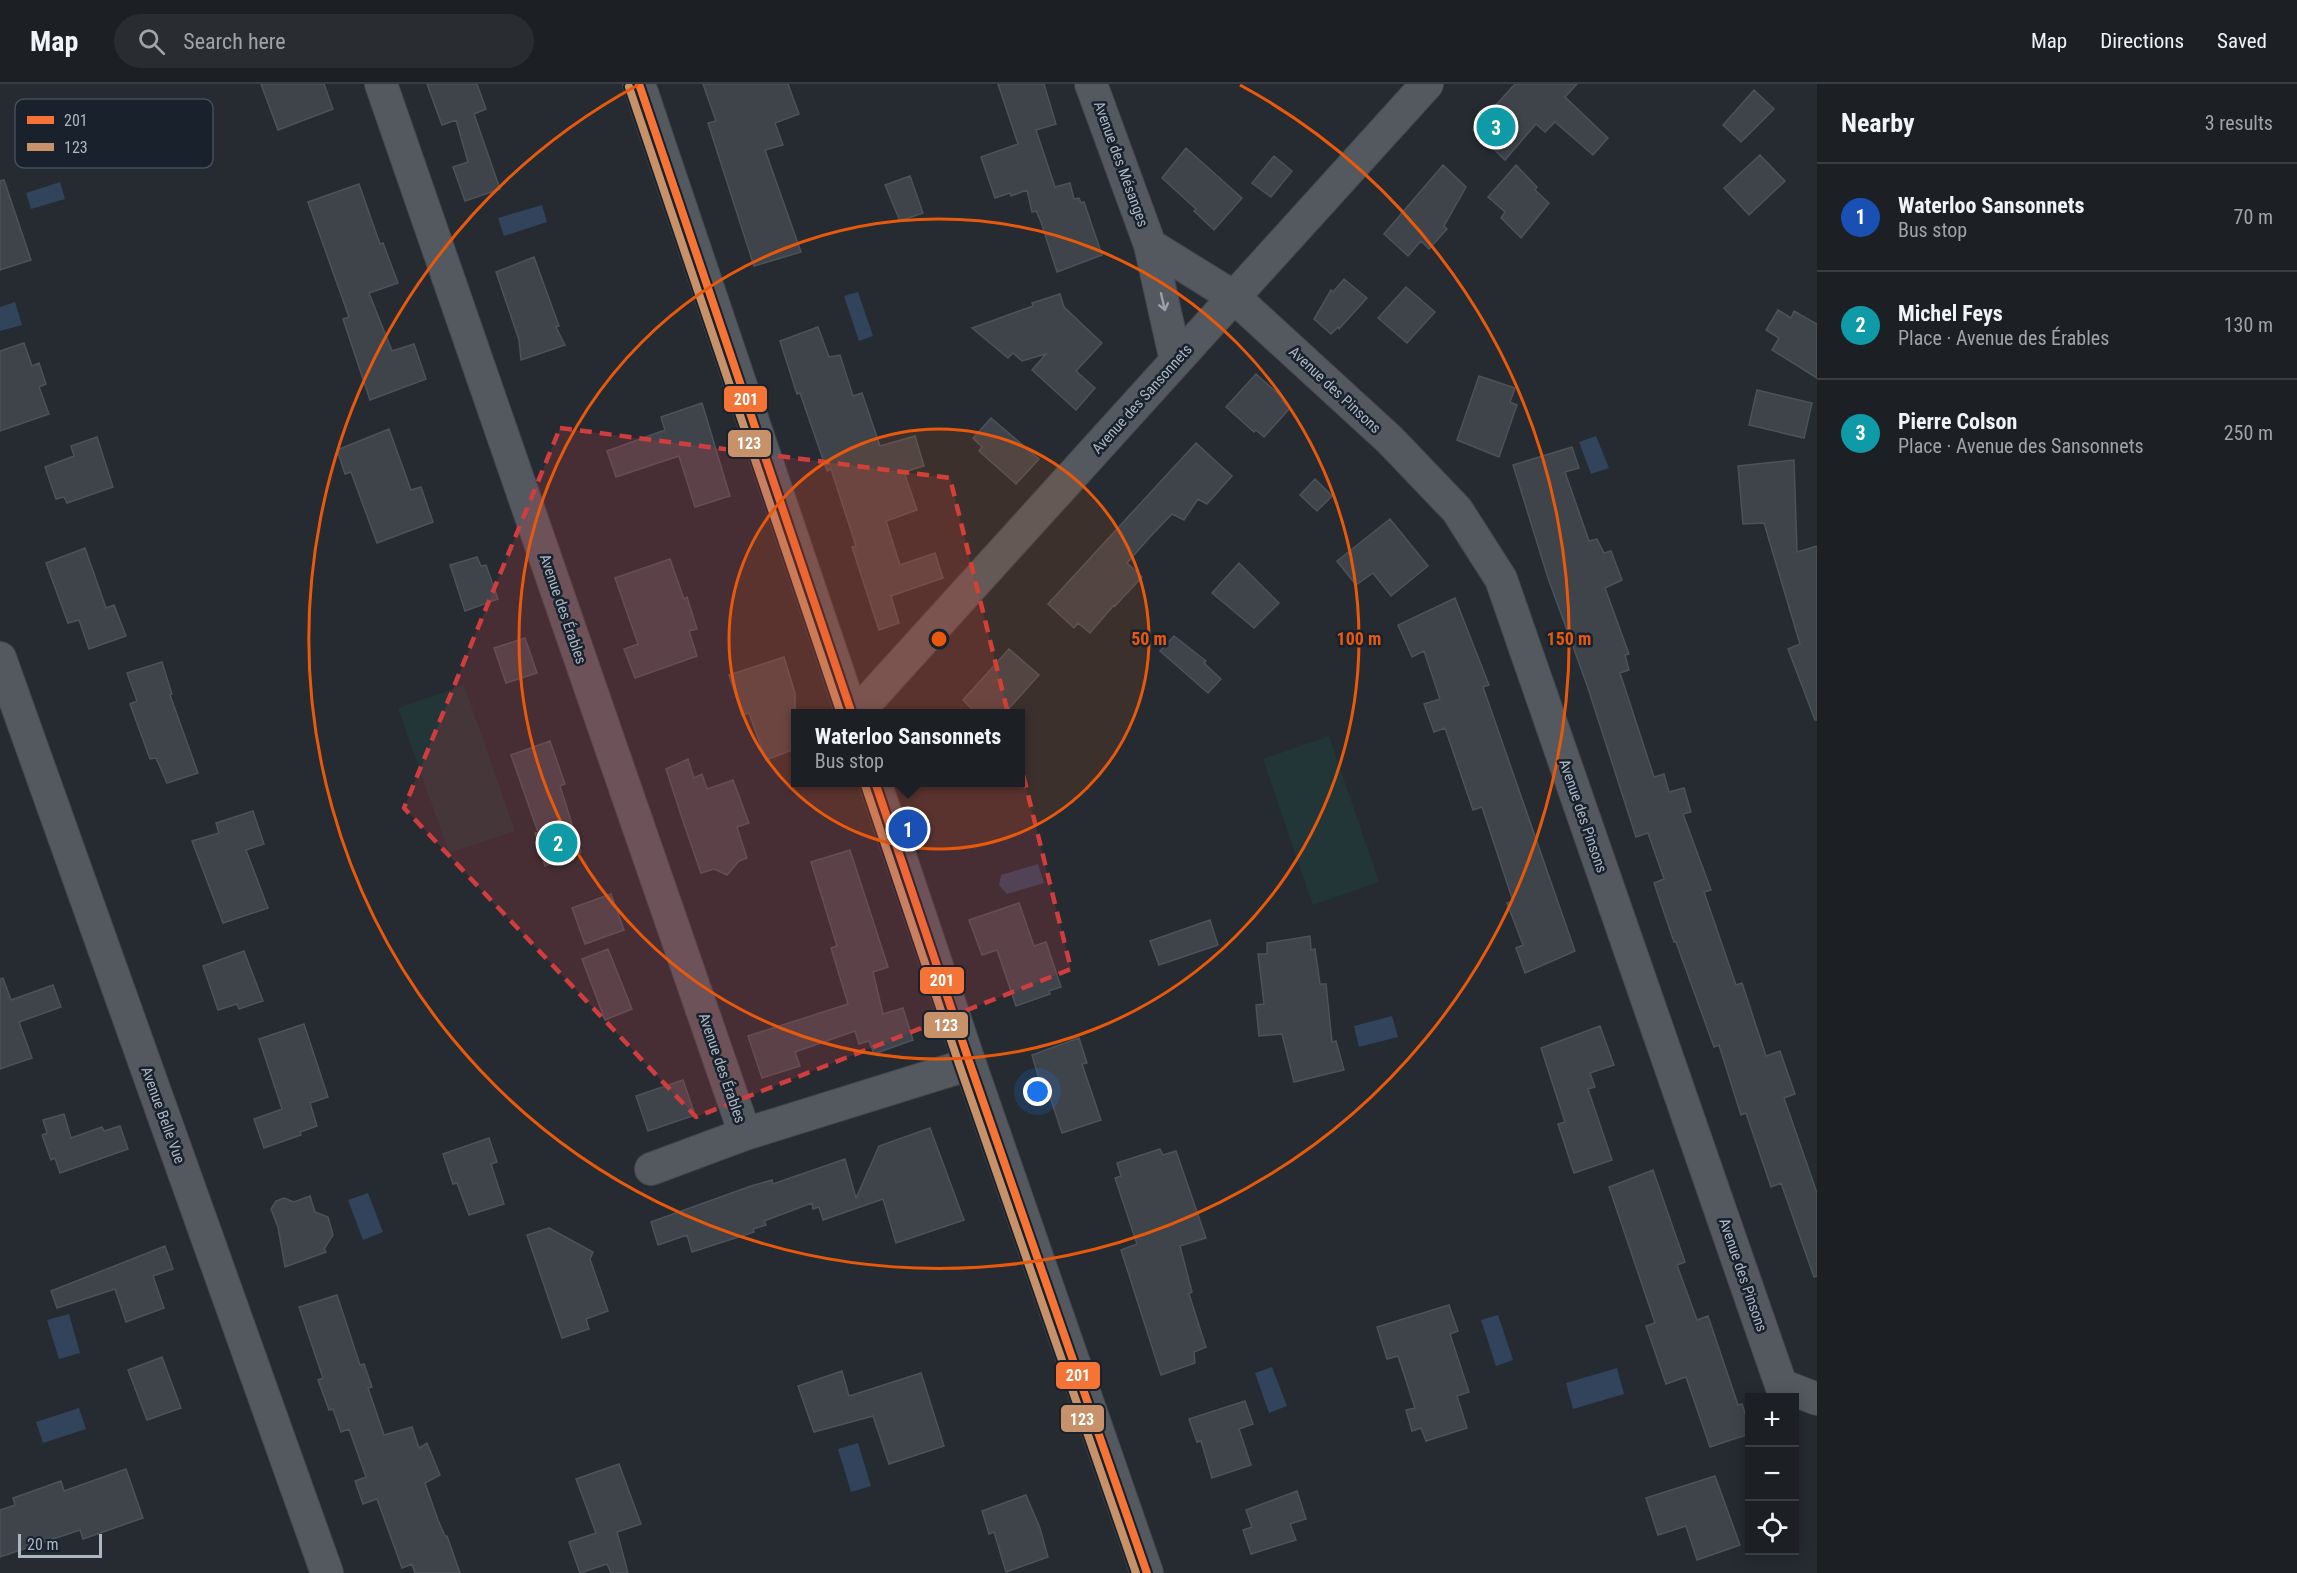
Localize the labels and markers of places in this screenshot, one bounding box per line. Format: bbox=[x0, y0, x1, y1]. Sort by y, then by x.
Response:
pin: 3 bbox=[1476, 104, 1516, 150]
centre of rings bbox=[929, 629, 949, 649]
pin: 1 bbox=[888, 806, 928, 852]
pin: 2 bbox=[538, 820, 578, 866]

